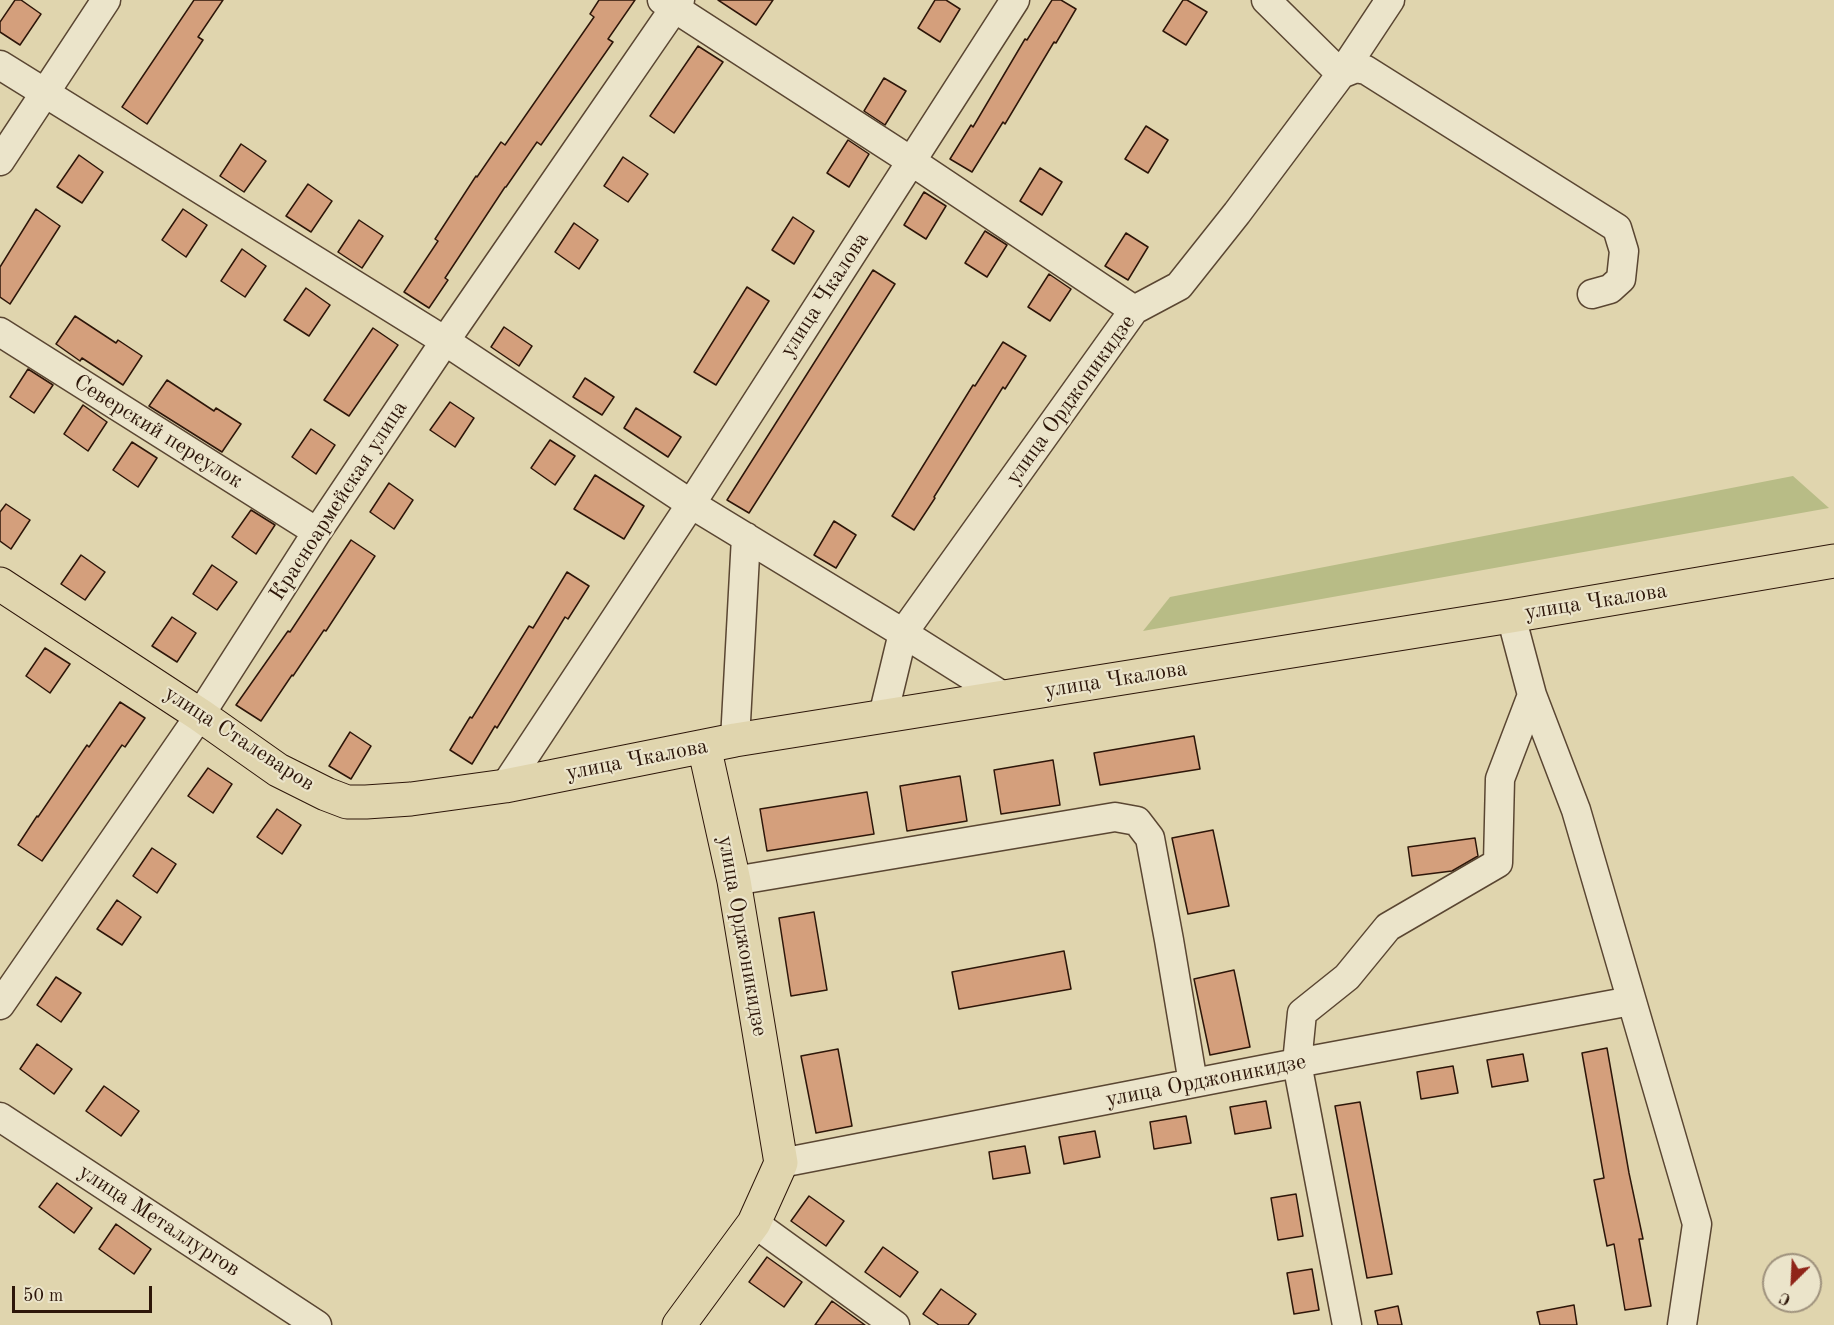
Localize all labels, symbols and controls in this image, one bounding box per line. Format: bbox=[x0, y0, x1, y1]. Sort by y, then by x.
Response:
street label: улица Чкалова bbox=[775, 227, 875, 363]
street label: улица Орджоникидзе bbox=[1001, 310, 1141, 490]
street label: Северский переулок bbox=[69, 369, 247, 495]
street label: Красноармейская улица bbox=[264, 396, 414, 606]
street label: улица Чкалова bbox=[1523, 578, 1669, 626]
street label: улица Чкалова bbox=[1043, 656, 1189, 704]
street label: улица Сталеваров bbox=[159, 681, 319, 797]
street label: улица Чкалова bbox=[564, 733, 710, 787]
street label: улица Орджоникидзе bbox=[711, 834, 773, 1038]
street label: улица Орджоникидзе bbox=[1104, 1049, 1308, 1113]
street label: улица Металлургов bbox=[73, 1159, 245, 1283]
north arrow bbox=[1762, 1253, 1822, 1313]
scale bar bbox=[15, 1274, 154, 1312]
text: 50 m bbox=[23, 1287, 63, 1305]
text: С bbox=[1777, 1288, 1794, 1307]

